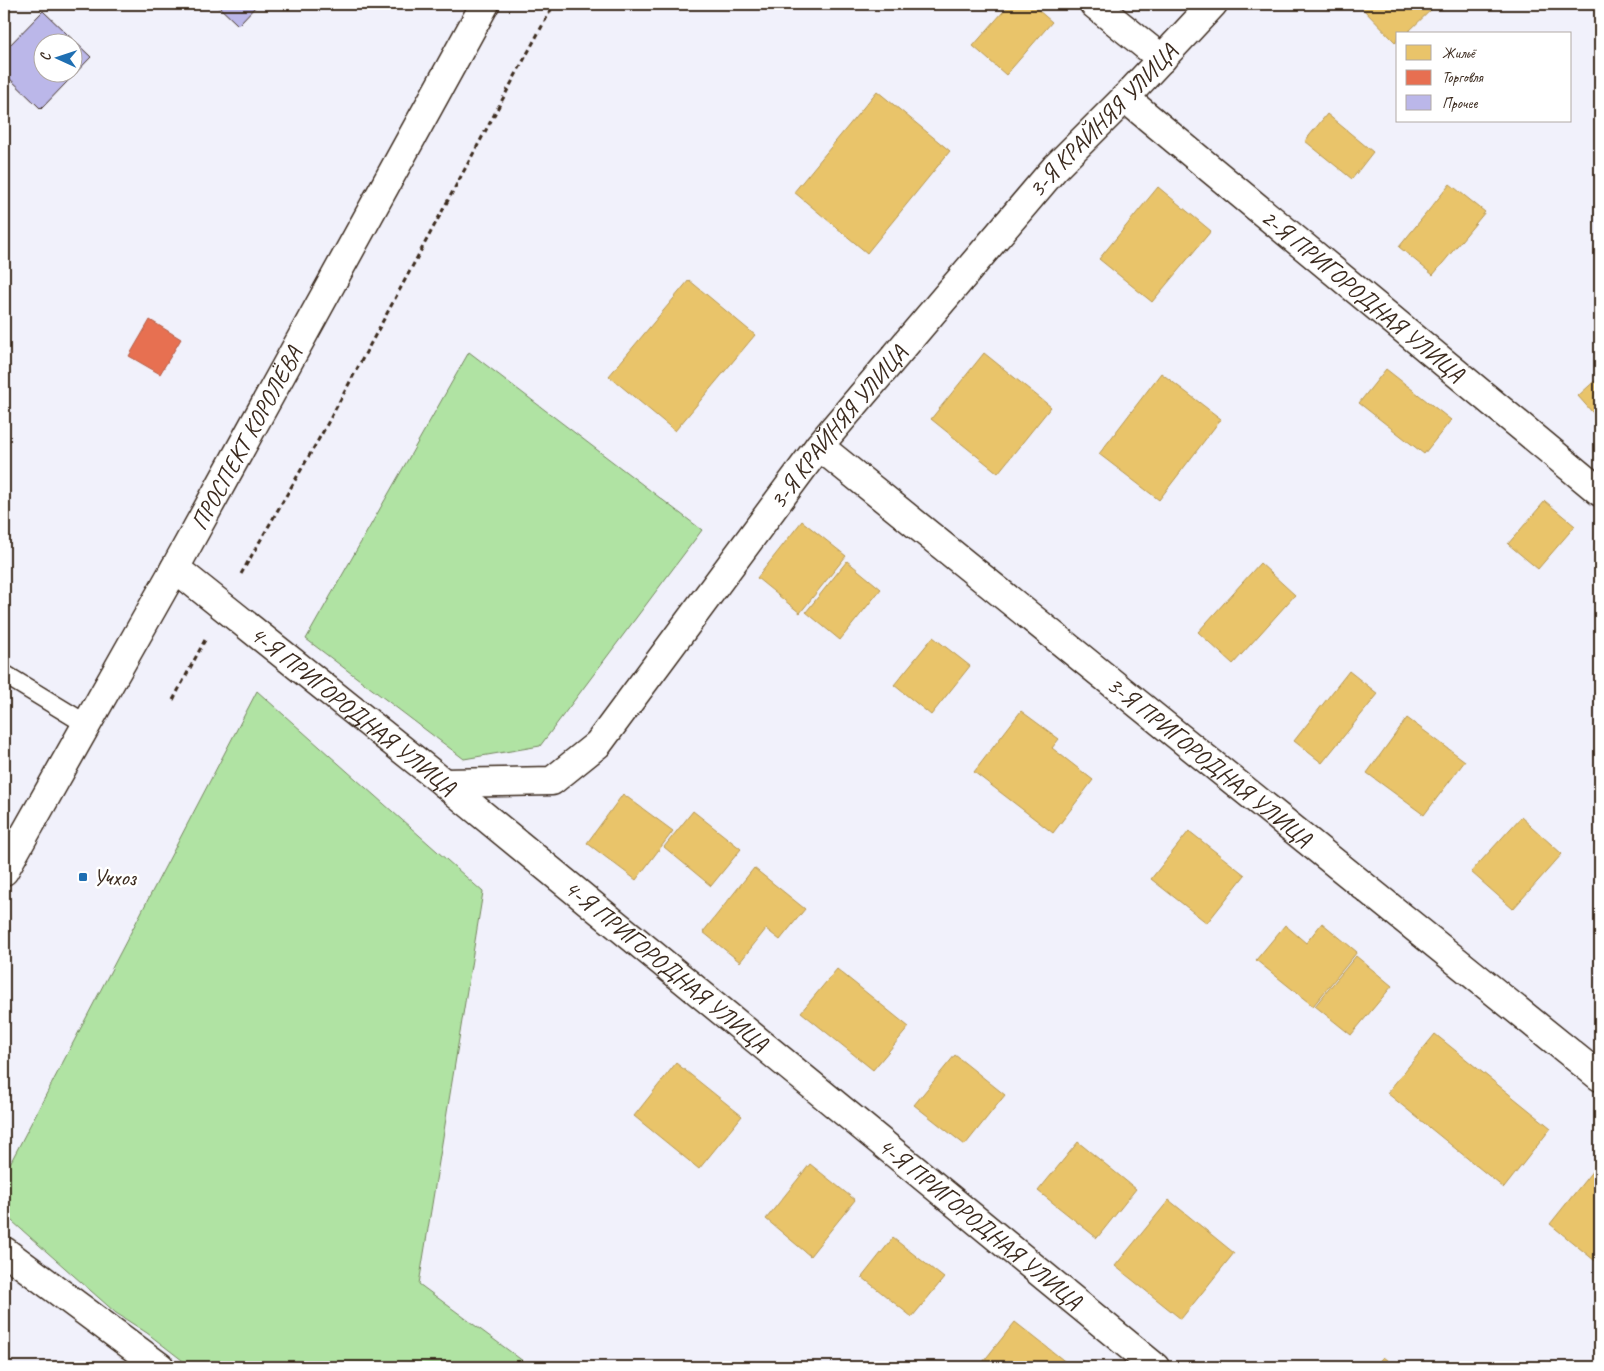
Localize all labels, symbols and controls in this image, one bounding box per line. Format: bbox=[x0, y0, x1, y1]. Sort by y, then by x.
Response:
north arrow bbox=[32, 32, 82, 82]
legend bbox=[1396, 32, 1572, 122]
street label: 3-Я КРАЙНЯЯ УЛИЦА bbox=[1022, 36, 1184, 204]
text: Жильё bbox=[1442, 44, 1477, 63]
text: С bbox=[37, 51, 54, 61]
text: Торговля bbox=[1442, 68, 1485, 87]
text: Прочее bbox=[1442, 94, 1478, 113]
street label: 2-Я ПРИГОРОДНАЯ УЛИЦА bbox=[1255, 202, 1471, 389]
street label: 3-Я КРАЙНЯЯ УЛИЦА bbox=[763, 338, 914, 515]
street label: ПРОСПЕКТ КОРОЛЁВА bbox=[184, 340, 309, 535]
street label: 4-Я ПРИГОРОДНАЯ УЛИЦА bbox=[244, 619, 463, 802]
street label: 3-Я ПРИГОРОДНАЯ УЛИЦА bbox=[1101, 670, 1319, 854]
place label: Учхоз bbox=[93, 862, 137, 892]
marker: Учхоз bbox=[77, 871, 89, 883]
street label: 4-Я ПРИГОРОДНАЯ УЛИЦА bbox=[558, 873, 775, 1059]
street label: 4-Я ПРИГОРОДНАЯ УЛИЦА bbox=[872, 1131, 1089, 1316]

